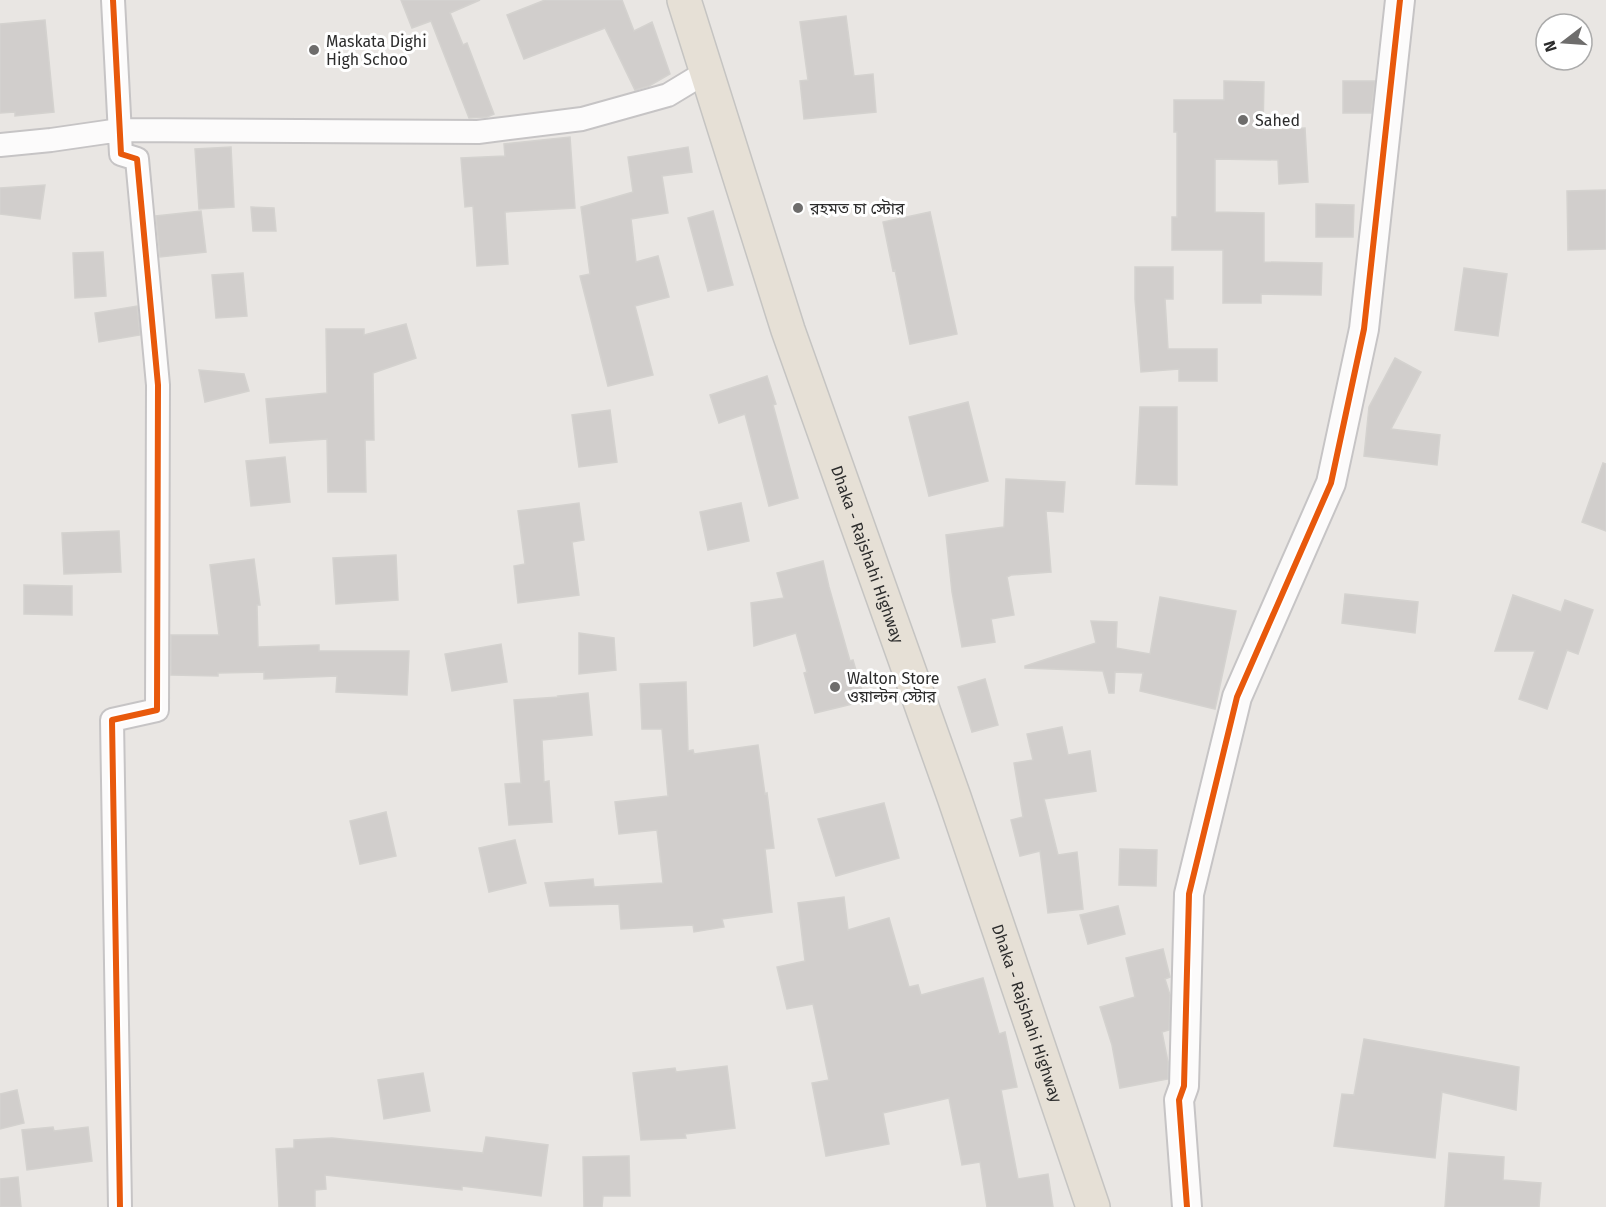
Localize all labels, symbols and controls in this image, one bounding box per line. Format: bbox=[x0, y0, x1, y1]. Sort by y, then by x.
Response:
north arrow bbox=[1534, 12, 1594, 72]
place label: Maskata Dighi High Schoo bbox=[326, 32, 427, 69]
text: N bbox=[1539, 38, 1561, 54]
marker: Maskata Dighi High Schoo bbox=[307, 43, 321, 57]
place label: Sahed bbox=[1255, 111, 1300, 130]
marker: Sahed bbox=[1236, 113, 1250, 127]
place label: রহমত চা স্টোর bbox=[809, 199, 905, 218]
marker: রহমত চা স্টোর bbox=[791, 201, 805, 215]
street label: Dhaka - Rajshahi Highway bbox=[827, 463, 908, 646]
place label: Walton Store ওয়াল্টন স্টোর bbox=[847, 669, 939, 706]
marker: Walton Store ওয়াল্টন স্টোর bbox=[828, 680, 842, 694]
street label: Dhaka - Rajshahi Highway bbox=[988, 922, 1066, 1105]

